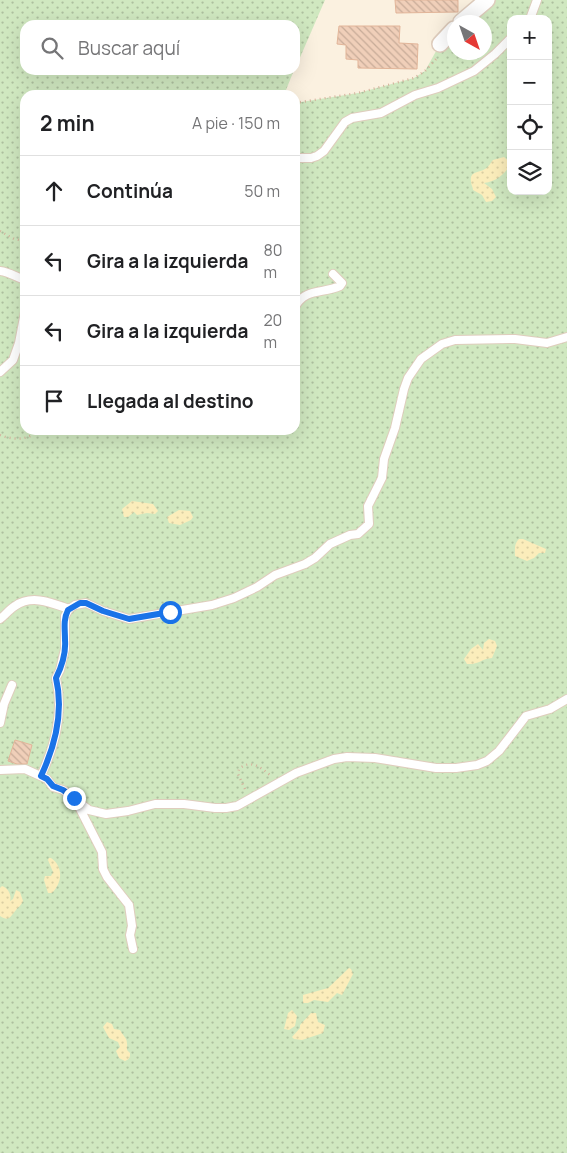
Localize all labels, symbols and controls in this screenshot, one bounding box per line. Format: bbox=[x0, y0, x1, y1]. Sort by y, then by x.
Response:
north arrow bbox=[447, 15, 492, 60]
map controls bbox=[507, 15, 552, 195]
button: + bbox=[507, 15, 552, 60]
search box bbox=[20, 20, 300, 75]
icon: search bbox=[38, 34, 66, 62]
text: Buscar aquí bbox=[78, 35, 180, 61]
button: − bbox=[507, 60, 552, 105]
button: locate bbox=[507, 105, 552, 150]
text: 2 min bbox=[40, 109, 95, 137]
text: A pie · 150 m bbox=[192, 112, 280, 134]
button: layers bbox=[507, 150, 552, 195]
icon: ahead bbox=[40, 177, 68, 205]
text: Continúa bbox=[87, 178, 173, 204]
text: 50 m bbox=[244, 180, 280, 202]
text: 80 m bbox=[263, 239, 283, 283]
icon: left bbox=[40, 247, 68, 275]
text: Gira a la izquierda bbox=[87, 248, 248, 274]
text: 20 m bbox=[263, 309, 282, 353]
icon: left bbox=[40, 317, 68, 345]
text: Gira a la izquierda bbox=[87, 318, 248, 344]
icon: arrive bbox=[40, 387, 68, 415]
text: Llegada al destino bbox=[87, 388, 254, 414]
route start bbox=[159, 601, 182, 624]
route end bbox=[63, 787, 86, 810]

